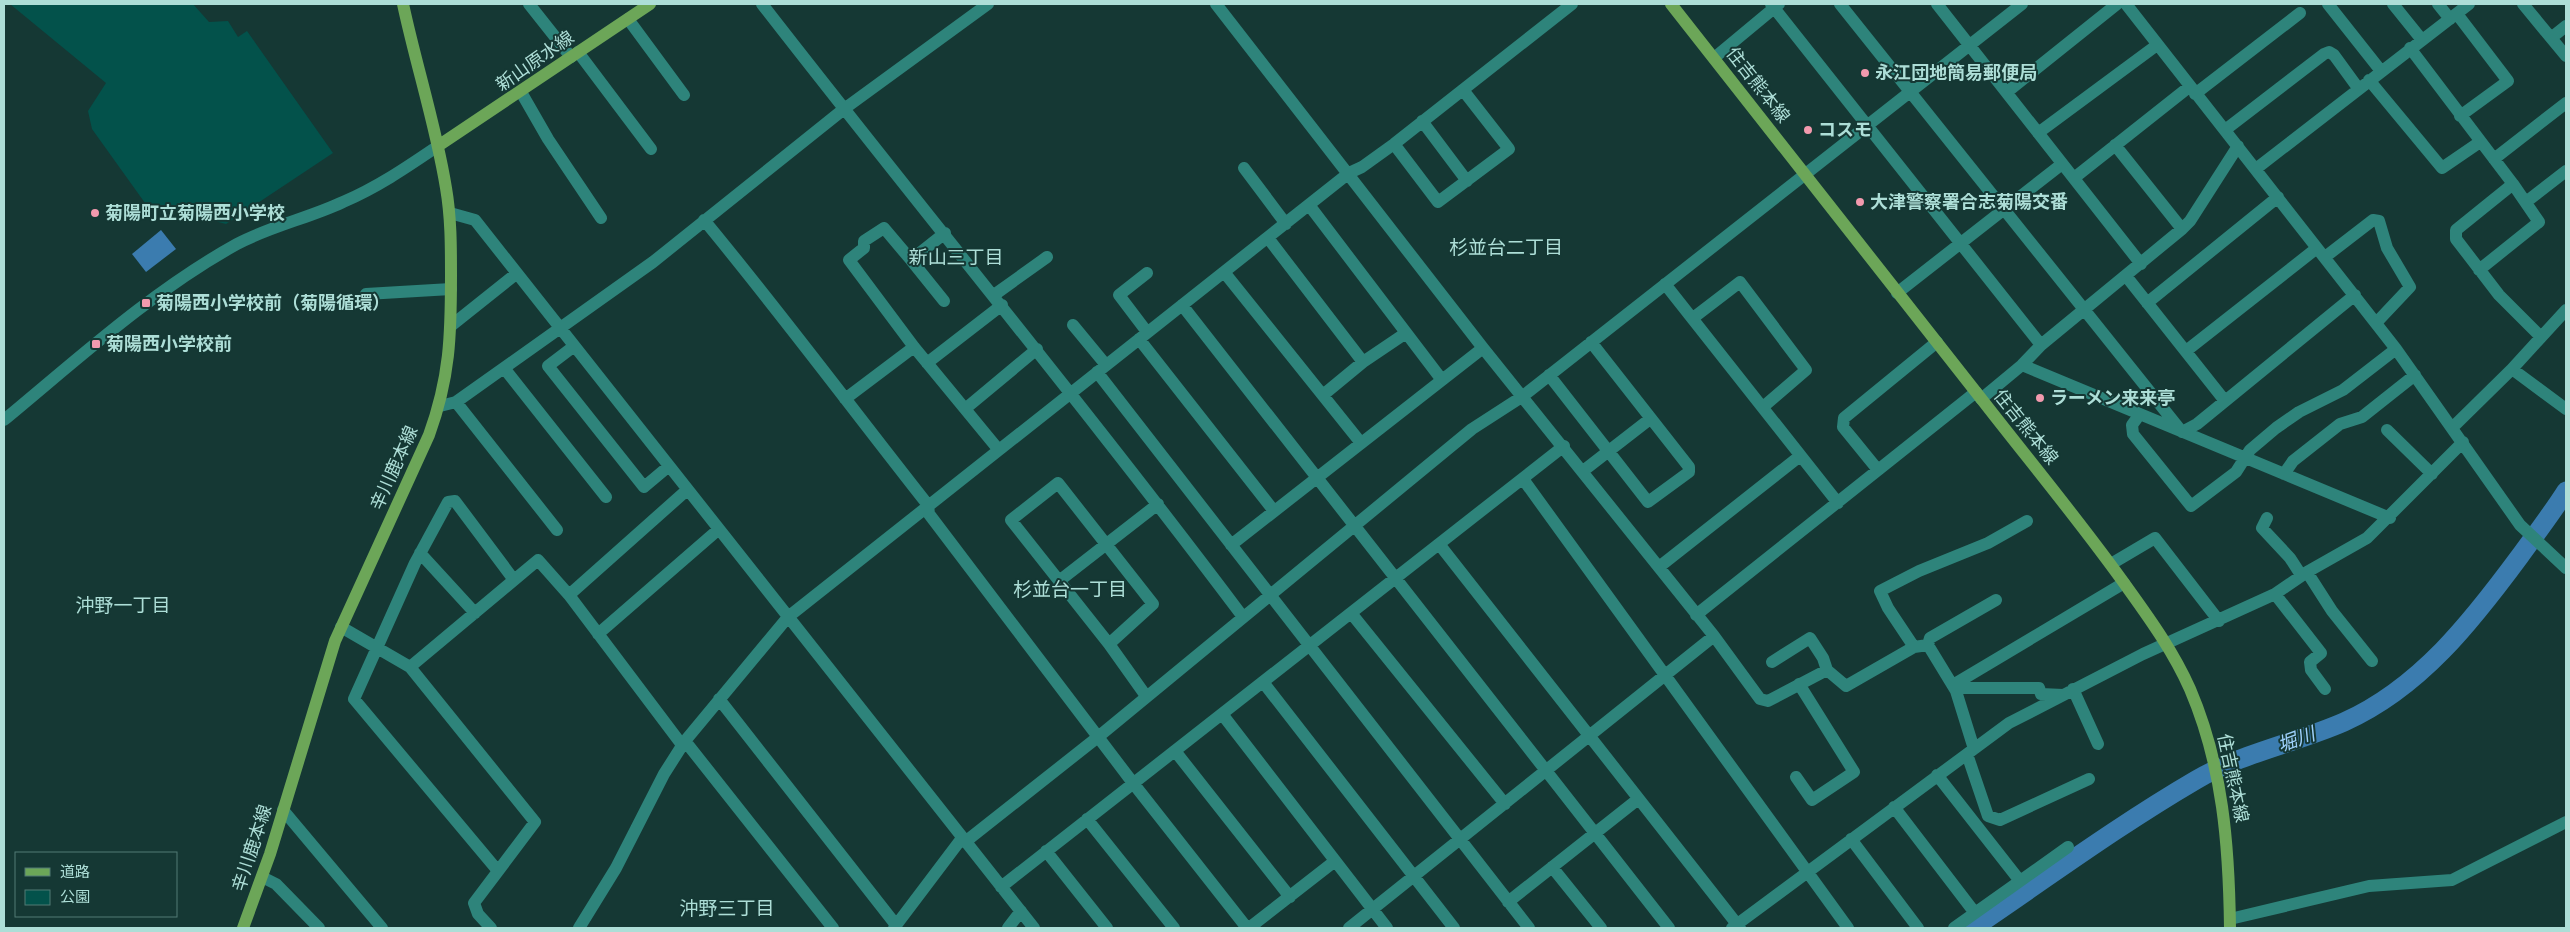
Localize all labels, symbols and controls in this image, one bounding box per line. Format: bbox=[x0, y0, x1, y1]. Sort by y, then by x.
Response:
street label: 新山原水線 bbox=[492, 26, 578, 96]
street label: 住吉熊本線 bbox=[1722, 43, 1794, 127]
place label: 永江団地簡易郵便局 bbox=[1875, 62, 2037, 84]
marker: 永江団地簡易郵便局 bbox=[1859, 67, 1871, 79]
place label: コスモ bbox=[1818, 119, 1872, 141]
marker: コスモ bbox=[1802, 124, 1814, 136]
place label: 大津警察署合志菊陽交番 bbox=[1870, 191, 2068, 213]
marker: 大津警察署合志菊陽交番 bbox=[1854, 196, 1866, 208]
place label: 菊陽町立菊陽西小学校 bbox=[105, 202, 285, 224]
marker: 菊陽町立菊陽西小学校 bbox=[89, 207, 101, 219]
district label: 杉並台二丁目 bbox=[1449, 237, 1563, 259]
district label: 新山三丁目 bbox=[908, 247, 1004, 269]
place label: 菊陽西小学校前（菊陽循環） bbox=[156, 292, 390, 314]
marker: 菊陽西小学校前（菊陽循環） bbox=[140, 297, 152, 309]
place label: 菊陽西小学校前 bbox=[106, 333, 232, 355]
marker: 菊陽西小学校前 bbox=[90, 338, 102, 350]
street label: 住吉熊本線 bbox=[1989, 385, 2063, 469]
place label: ラーメン来来亭 bbox=[2050, 387, 2175, 409]
marker: ラーメン来来亭 bbox=[2034, 392, 2046, 404]
street label: 辛川鹿本線 bbox=[366, 422, 422, 514]
district label: 杉並台一丁目 bbox=[1013, 579, 1127, 601]
district label: 沖野一丁目 bbox=[75, 595, 171, 617]
water label: 堀川 bbox=[2275, 722, 2320, 757]
street label: 住吉熊本線 bbox=[2213, 732, 2253, 824]
street label: 辛川鹿本線 bbox=[228, 802, 276, 894]
legend bbox=[15, 852, 178, 917]
text: 道路 bbox=[60, 863, 90, 881]
text: 公園 bbox=[60, 888, 90, 906]
district label: 沖野三丁目 bbox=[679, 898, 775, 920]

